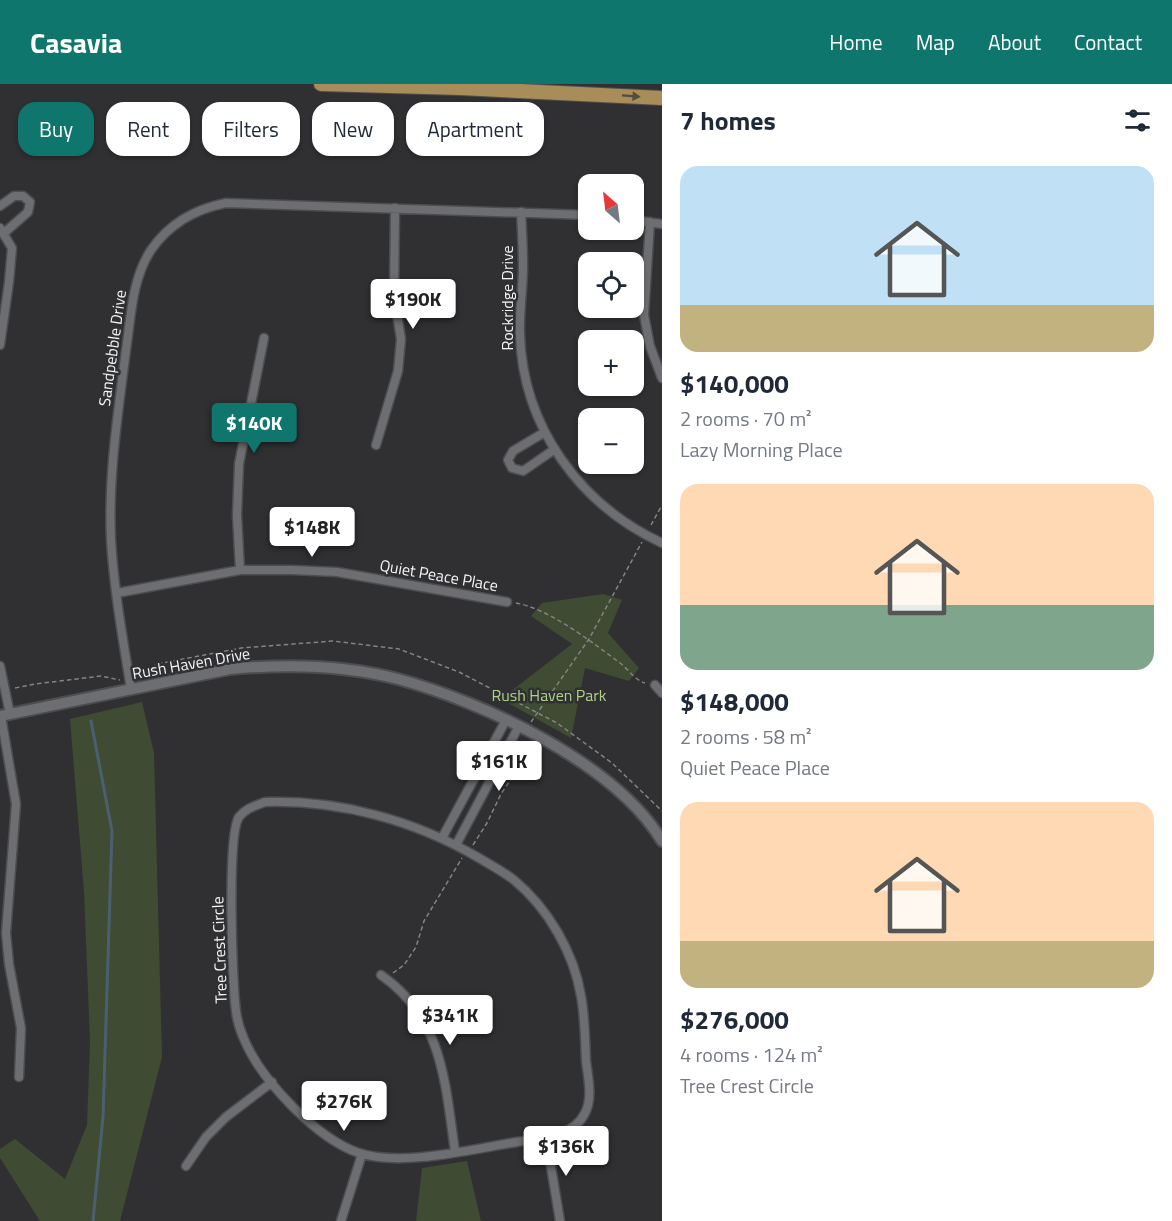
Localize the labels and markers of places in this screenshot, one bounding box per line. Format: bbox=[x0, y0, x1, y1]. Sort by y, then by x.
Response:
pin: $190K bbox=[371, 279, 455, 330]
pin: $140K bbox=[212, 403, 296, 454]
pin: $148K bbox=[270, 507, 354, 558]
pin: $161K bbox=[457, 741, 541, 792]
pin: $341K bbox=[408, 995, 492, 1046]
pin: $276K bbox=[302, 1081, 386, 1132]
pin: $136K bbox=[524, 1126, 608, 1177]

